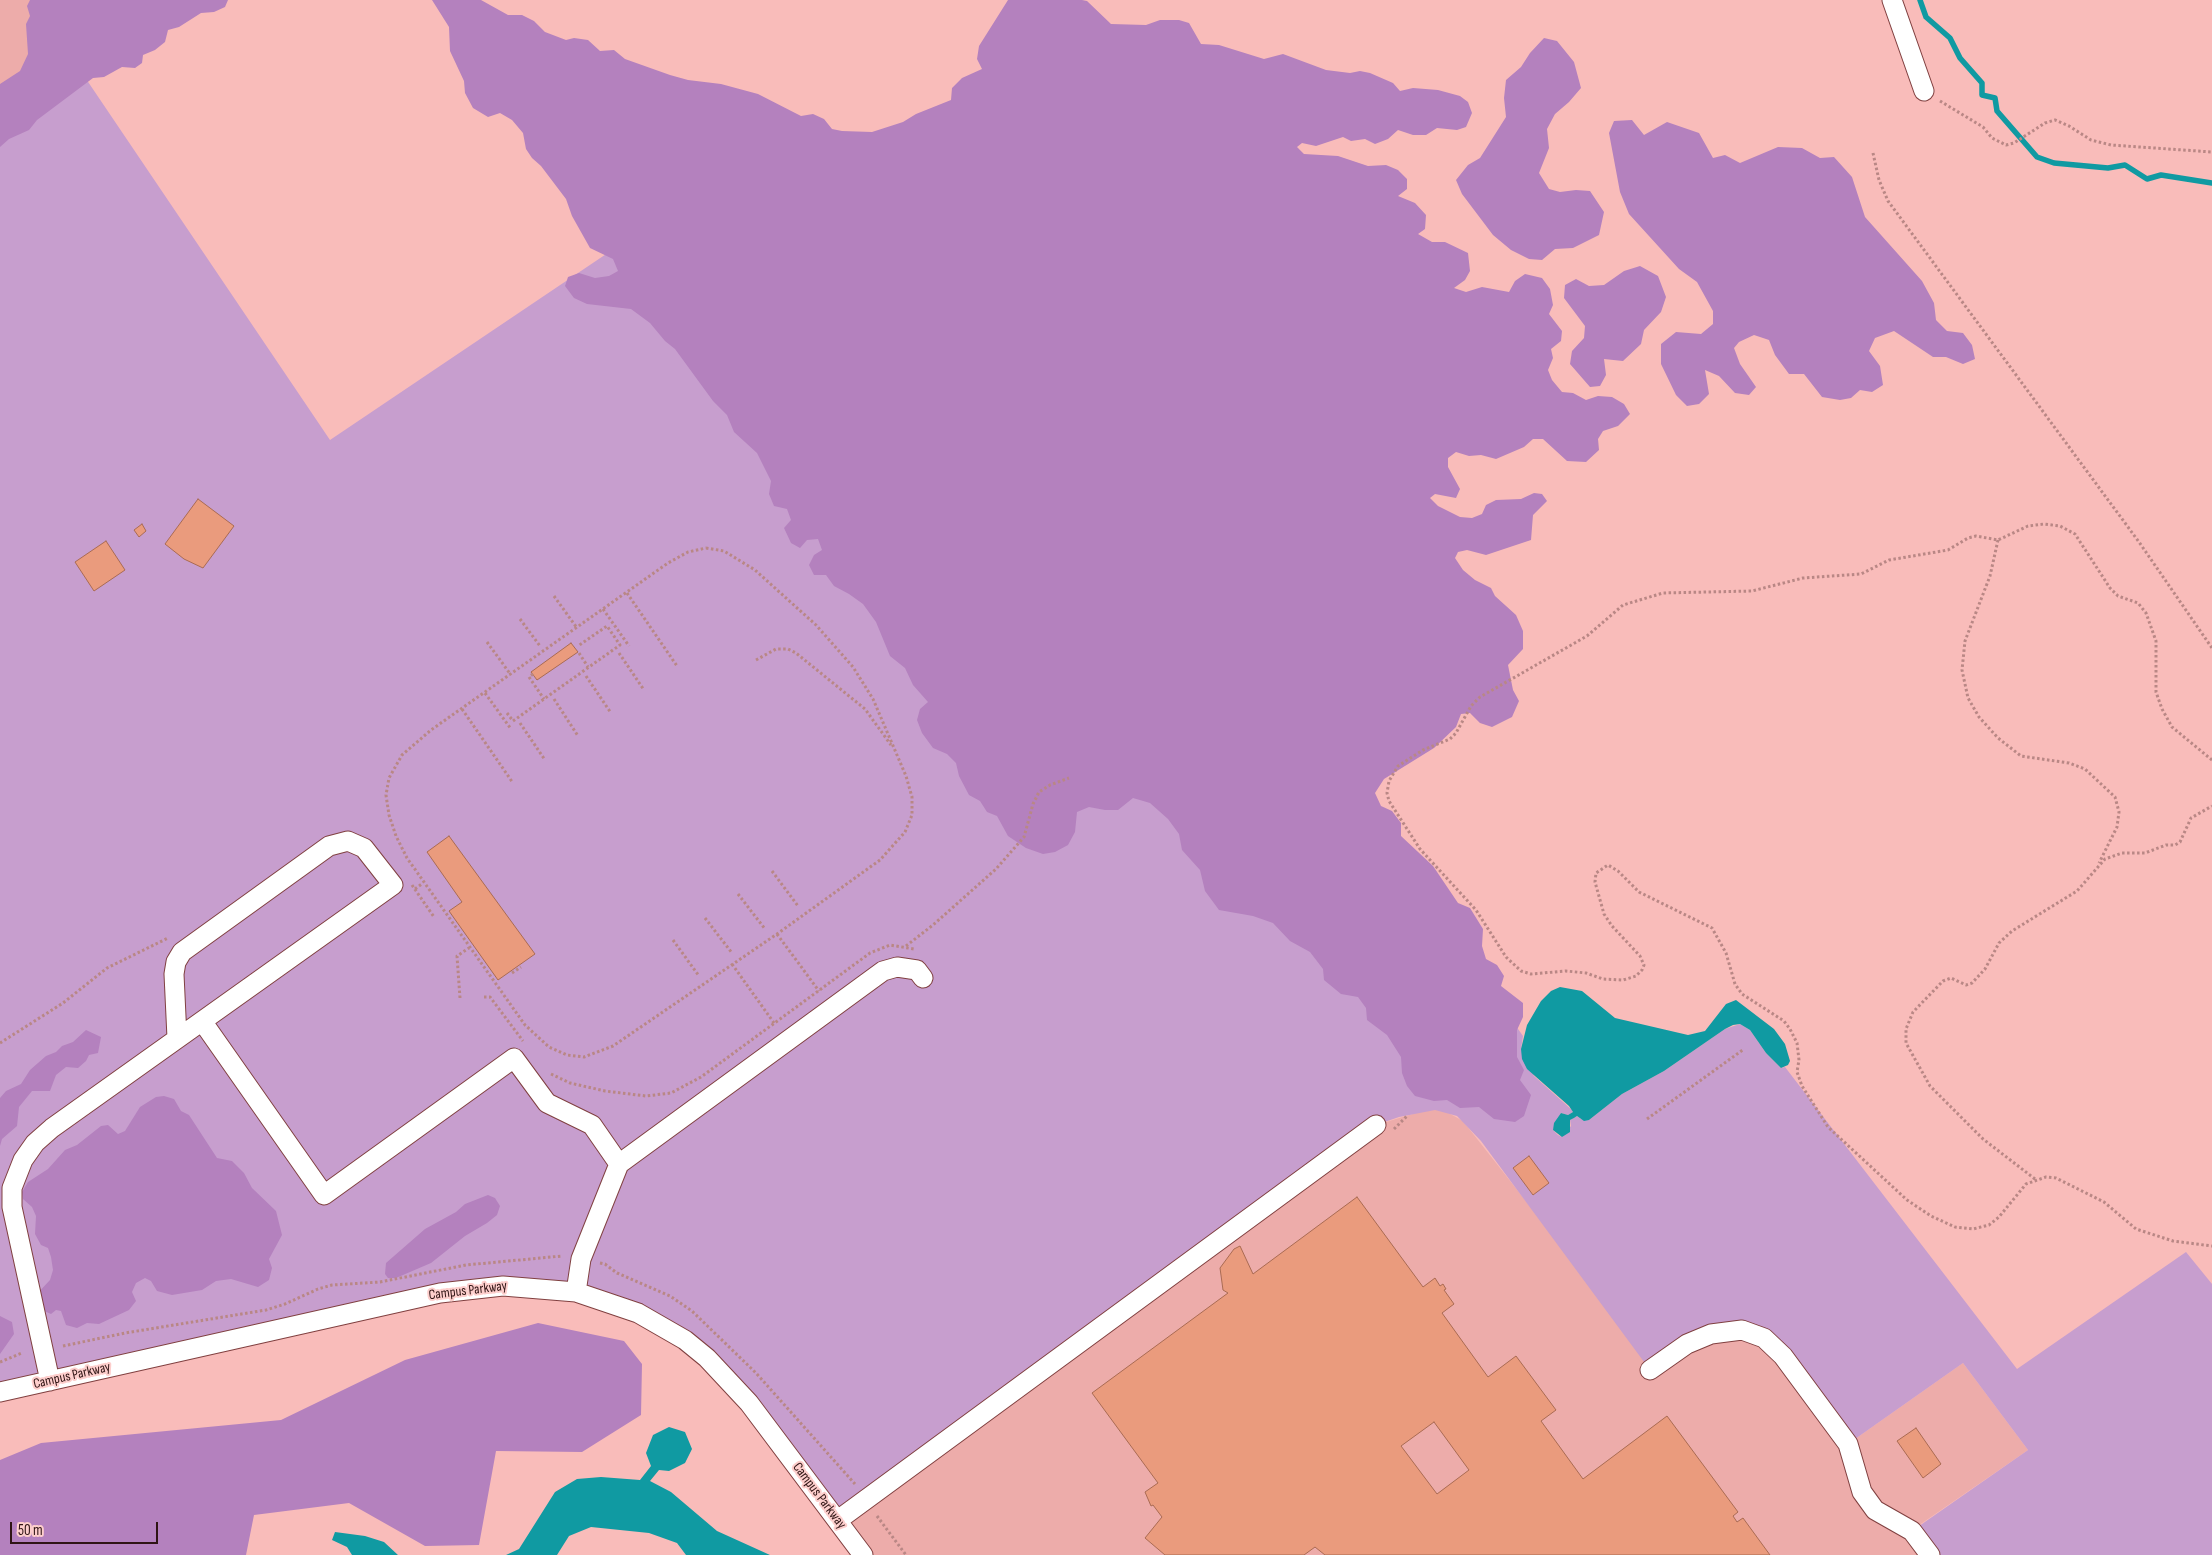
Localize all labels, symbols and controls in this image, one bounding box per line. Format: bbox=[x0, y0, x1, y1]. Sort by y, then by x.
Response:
street label: Campus Parkway bbox=[428, 1278, 508, 1304]
street label: Campus Parkway bbox=[32, 1359, 112, 1393]
street label: Campus Parkway bbox=[789, 1460, 849, 1532]
scale bar bbox=[12, 1512, 160, 1544]
text: 50 m bbox=[18, 1521, 43, 1540]

